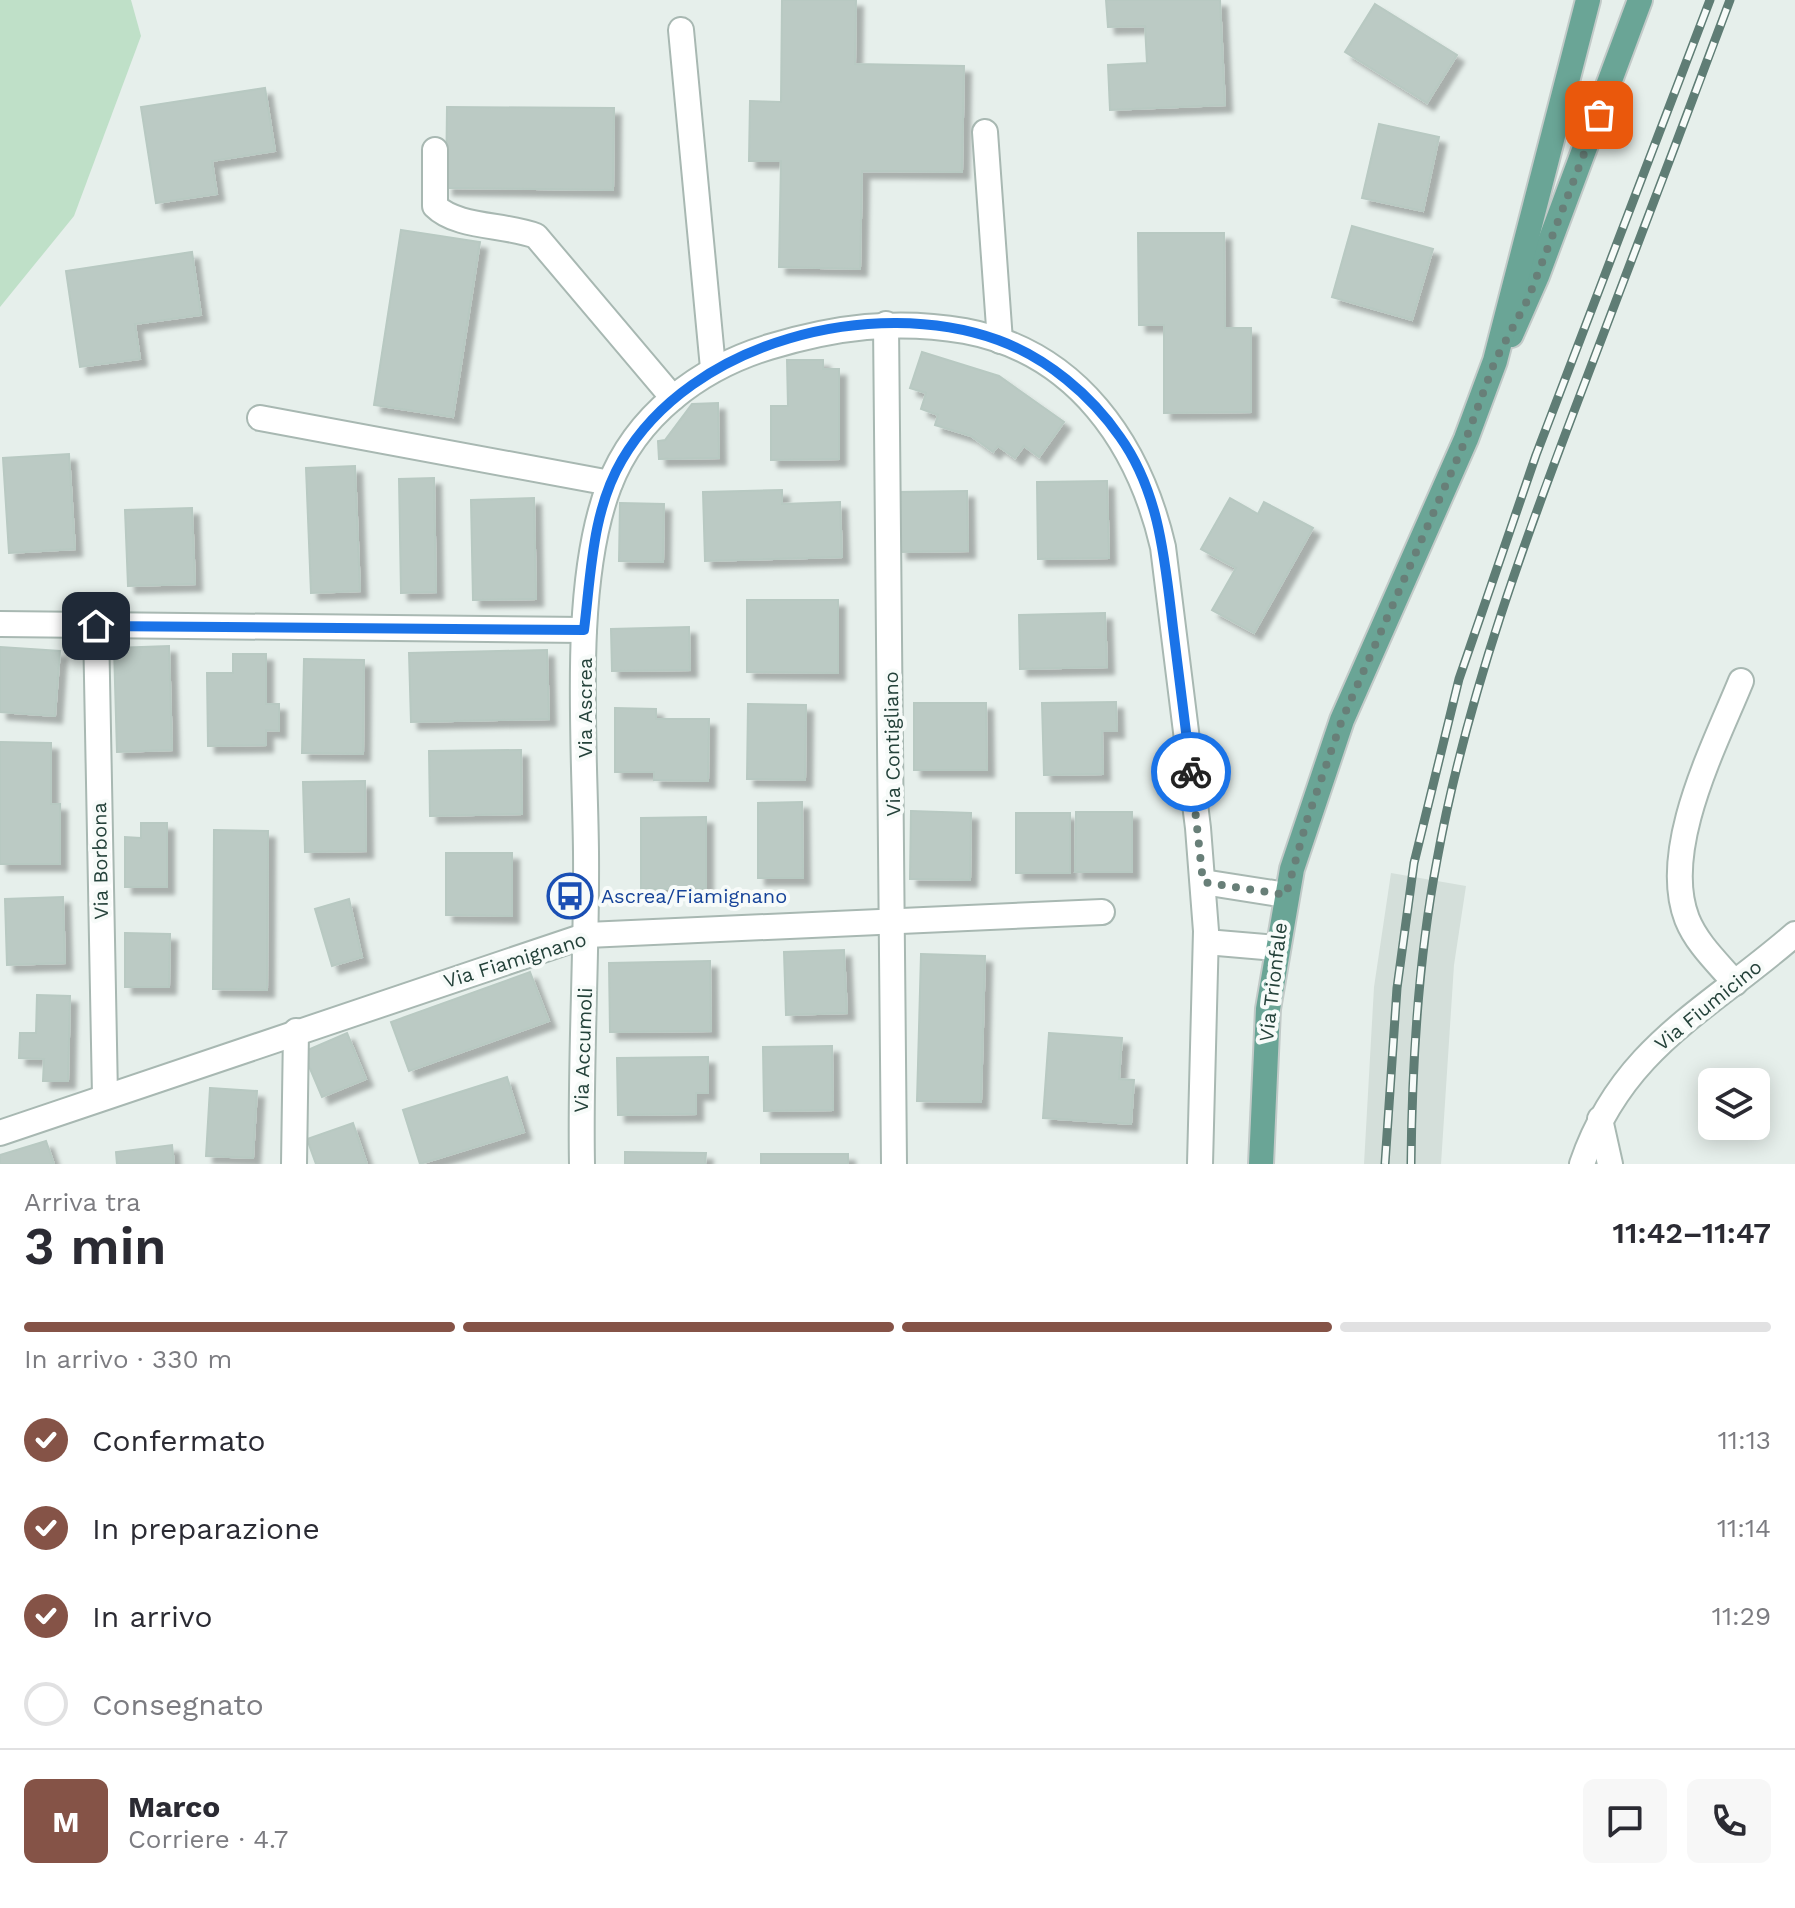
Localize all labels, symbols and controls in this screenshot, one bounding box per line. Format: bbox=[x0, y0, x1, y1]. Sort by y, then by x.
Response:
pin bbox=[1565, 81, 1633, 149]
icon: bag bbox=[1577, 93, 1621, 137]
pin bbox=[62, 592, 130, 660]
icon: home bbox=[74, 604, 118, 648]
street label: Via Ascrea bbox=[573, 658, 597, 758]
street label: Via Contigliano bbox=[879, 671, 905, 817]
courier bbox=[1151, 732, 1231, 812]
icon: bike bbox=[1169, 750, 1213, 794]
street label: Via Borbona bbox=[87, 802, 113, 920]
bus stop icon: Ascrea/Fiamignano bbox=[546, 872, 594, 920]
place label: Ascrea/Fiamignano bbox=[601, 884, 787, 908]
street label: Via Trionfale bbox=[1254, 921, 1292, 1043]
street label: Via Fiamignano bbox=[441, 927, 589, 993]
street label: Via Fiumicino bbox=[1650, 954, 1766, 1056]
street label: Via Accumoli bbox=[569, 987, 597, 1113]
map controls bbox=[1698, 1068, 1770, 1140]
button: layers bbox=[1698, 1068, 1770, 1140]
text: Arriva tra bbox=[24, 1187, 141, 1217]
text: 11:42–11:47 bbox=[1613, 1215, 1771, 1250]
text: 3 min bbox=[24, 1216, 167, 1277]
text: In arrivo · 330 m bbox=[24, 1344, 232, 1374]
icon: check bbox=[24, 1418, 68, 1462]
text: Confermato bbox=[92, 1423, 265, 1458]
text: 11:13 bbox=[1718, 1425, 1771, 1455]
icon: check bbox=[24, 1506, 68, 1550]
text: In preparazione bbox=[92, 1511, 320, 1546]
text: 11:14 bbox=[1717, 1513, 1771, 1543]
icon: check bbox=[24, 1594, 68, 1638]
text: In arrivo bbox=[92, 1599, 213, 1634]
text: 11:29 bbox=[1712, 1601, 1771, 1631]
text: Consegnato bbox=[92, 1687, 264, 1722]
button: chat bbox=[1583, 1779, 1667, 1863]
button: phone bbox=[1687, 1779, 1771, 1863]
text: Marco bbox=[128, 1789, 220, 1824]
text: M bbox=[52, 1804, 80, 1839]
text: Corriere · 4.7 bbox=[128, 1824, 288, 1854]

